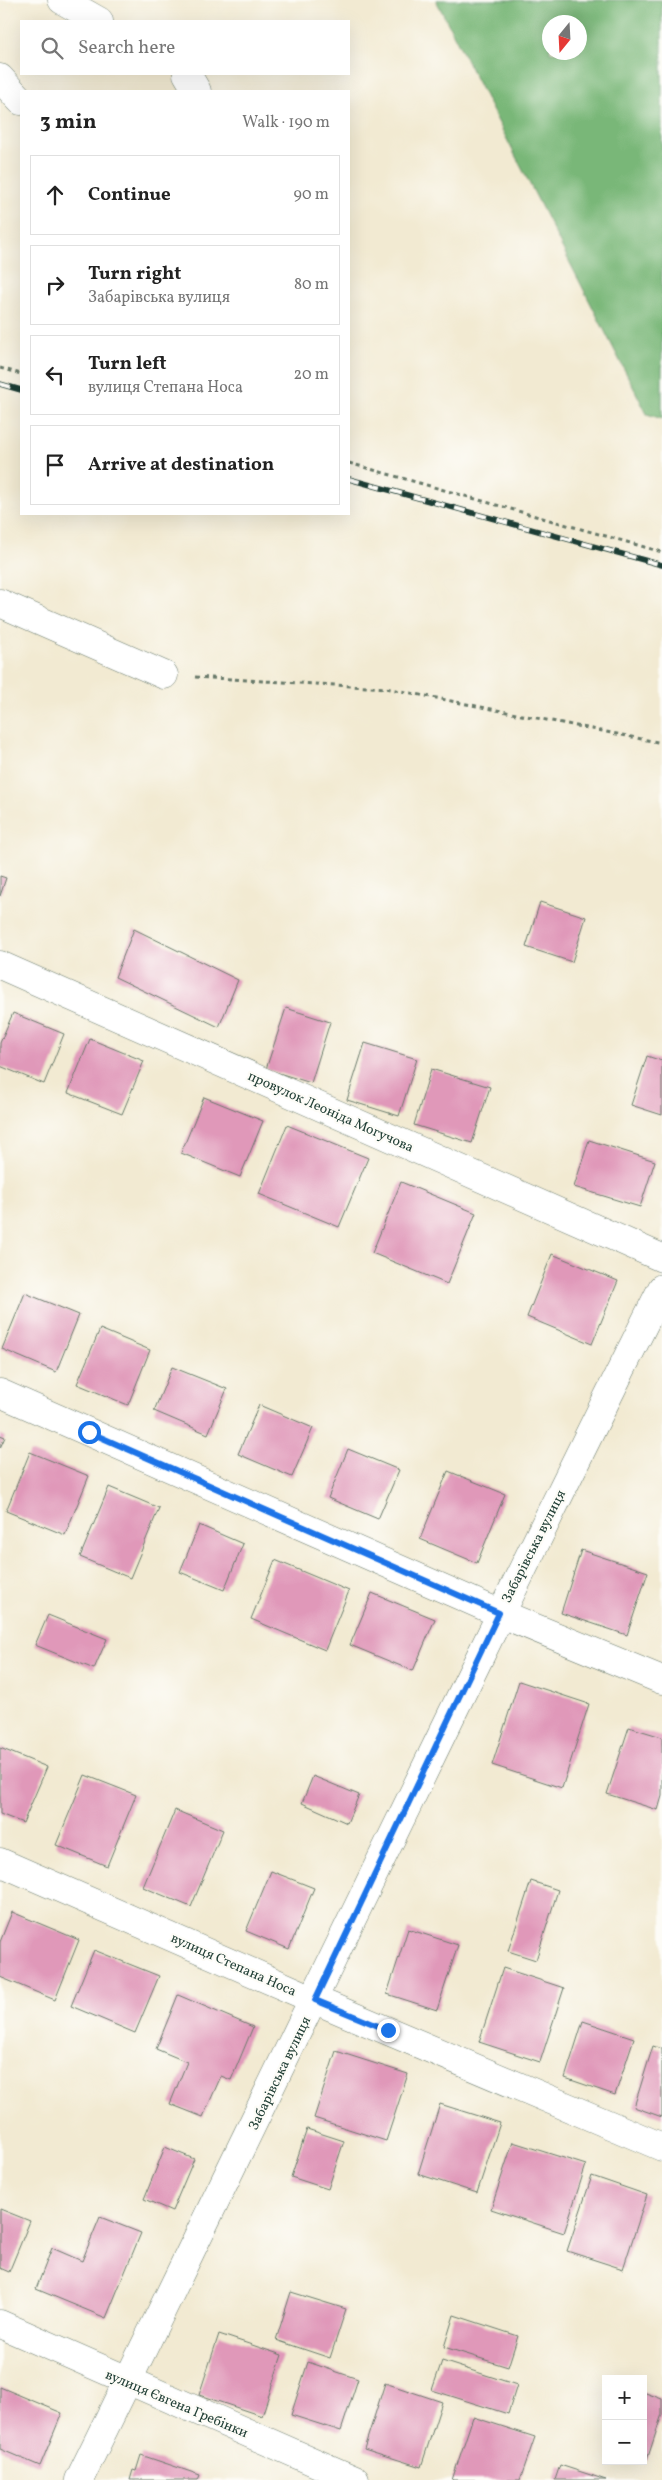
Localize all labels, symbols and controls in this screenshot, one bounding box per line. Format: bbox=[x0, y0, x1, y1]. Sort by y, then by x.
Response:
north arrow bbox=[542, 15, 587, 60]
search box bbox=[20, 20, 350, 75]
icon: search bbox=[38, 34, 66, 62]
text: Search here bbox=[78, 35, 175, 61]
text: 3 min bbox=[40, 108, 96, 137]
text: Walk · 190 m bbox=[242, 112, 330, 134]
icon: ahead bbox=[41, 181, 69, 209]
text: Continue bbox=[88, 182, 171, 208]
text: 90 m bbox=[293, 184, 329, 206]
text: Turn right bbox=[88, 261, 181, 287]
icon: right bbox=[41, 271, 69, 299]
text: 80 m bbox=[294, 274, 329, 296]
text: Забарівська вулиця bbox=[88, 287, 230, 309]
text: Turn left bbox=[88, 351, 167, 377]
icon: left bbox=[41, 361, 69, 389]
text: 20 m bbox=[294, 364, 329, 386]
text: вулиця Степана Носа bbox=[88, 377, 243, 399]
icon: arrive bbox=[41, 451, 69, 479]
text: Arrive at destination bbox=[88, 452, 274, 478]
street label: провулок Леоніда Могучова bbox=[244, 1067, 416, 1158]
route start bbox=[78, 1421, 101, 1444]
street label: Забарівська вулиця bbox=[498, 1487, 571, 1606]
street label: вулиця Степана Носа bbox=[168, 1929, 299, 2002]
street label: Забарівська вулиця bbox=[245, 2014, 316, 2134]
route end bbox=[377, 2019, 400, 2042]
street label: вулиця Євгена Гребінки bbox=[102, 2366, 251, 2443]
map controls bbox=[602, 2375, 647, 2465]
button: + bbox=[602, 2375, 647, 2420]
button: − bbox=[602, 2420, 647, 2465]

